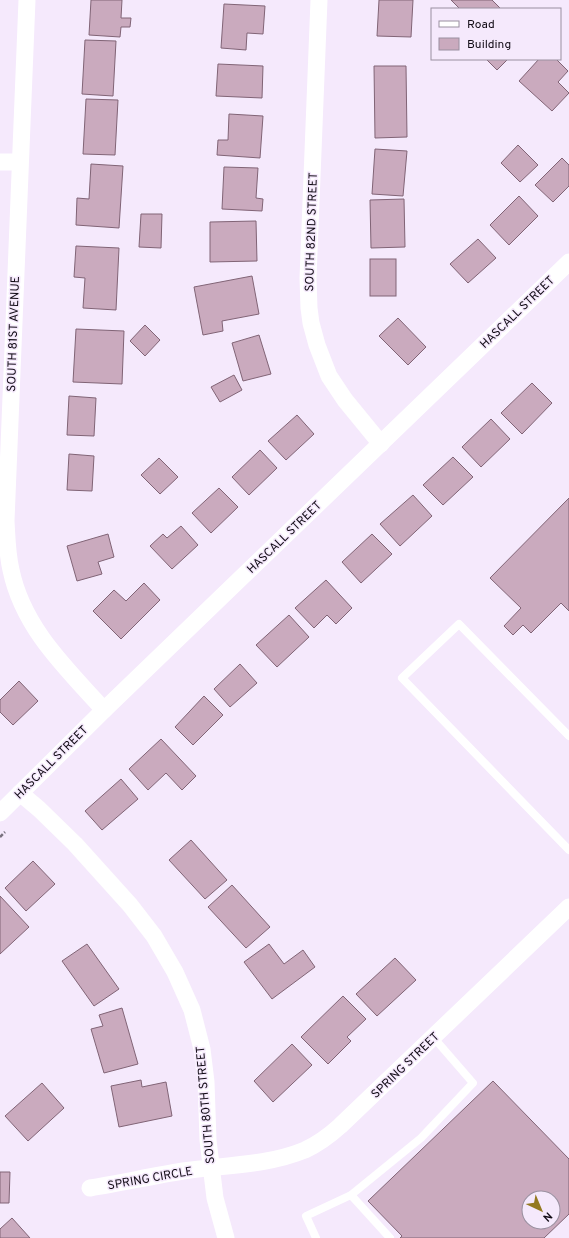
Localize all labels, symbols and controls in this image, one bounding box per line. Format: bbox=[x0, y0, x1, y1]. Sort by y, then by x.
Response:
legend bbox=[431, 8, 561, 60]
text: Road bbox=[467, 17, 495, 33]
text: Building bbox=[467, 37, 511, 53]
street label: SOUTH 82ND STREET bbox=[302, 172, 322, 292]
street label: HASCALL STREET bbox=[477, 273, 558, 352]
street label: SOUTH 81ST AVENUE bbox=[4, 276, 24, 392]
street label: HASCALL STREET bbox=[244, 498, 325, 577]
street label: HASCALL STREET bbox=[11, 722, 92, 803]
street label: SPRING STREET bbox=[368, 1029, 443, 1102]
street label: SOUTH 80TH STREET bbox=[193, 1045, 219, 1165]
street label: SPRING CIRCLE bbox=[106, 1164, 194, 1194]
north arrow bbox=[521, 1190, 561, 1230]
text: N bbox=[540, 1209, 555, 1224]

